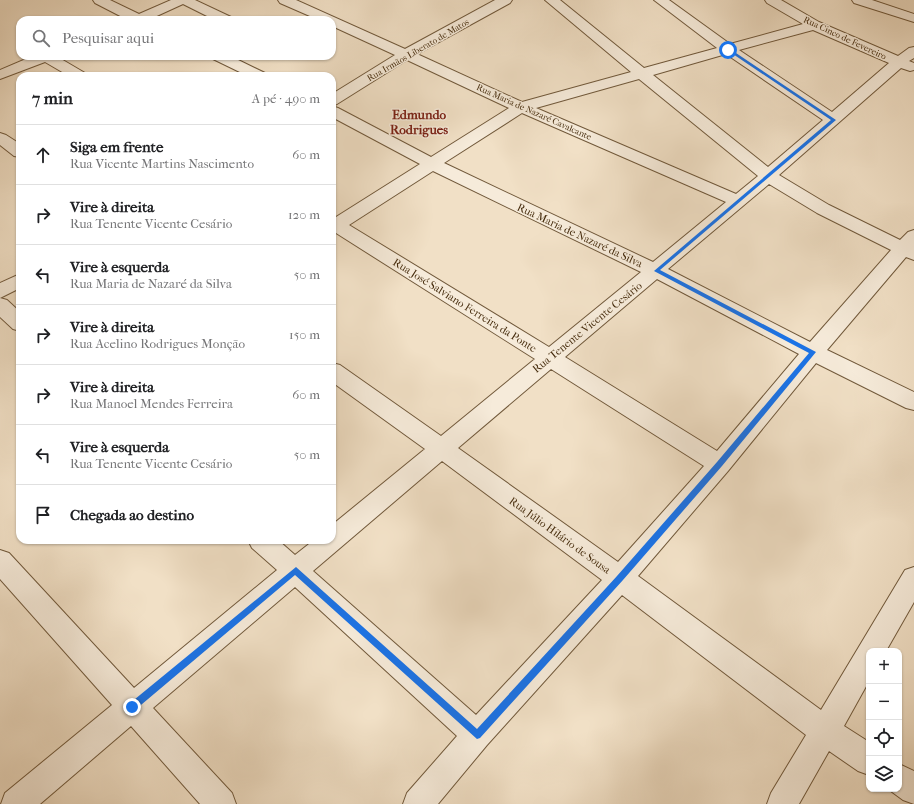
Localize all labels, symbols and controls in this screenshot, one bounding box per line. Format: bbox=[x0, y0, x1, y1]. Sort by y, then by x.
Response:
street label: Rua Cinco de Fevereiro bbox=[802, 14, 888, 62]
search box bbox=[16, 16, 336, 60]
street label: Rua Irmãos Liberato de Matos bbox=[365, 16, 471, 83]
icon: search bbox=[30, 27, 52, 49]
text: Pesquisar aqui bbox=[62, 29, 154, 47]
route start bbox=[719, 41, 737, 59]
street label: Rua Maria de Nazaré Cavalcante bbox=[475, 82, 594, 142]
text: 7 min bbox=[32, 88, 73, 108]
text: A pé · 490 m bbox=[252, 91, 320, 106]
district label: Edmundo Rodrigues bbox=[390, 107, 448, 138]
text: Siga em frente bbox=[70, 138, 163, 156]
icon: ahead bbox=[32, 144, 54, 166]
text: 60 m bbox=[292, 147, 320, 162]
text: Rua Vicente Martins Nascimento bbox=[70, 156, 254, 171]
text: Vire à direita bbox=[70, 198, 154, 216]
street label: Rua Maria de Nazaré da Silva bbox=[515, 201, 645, 271]
icon: right bbox=[32, 204, 54, 226]
text: 120 m bbox=[288, 207, 320, 222]
text: Rua Tenente Vicente Cesário bbox=[70, 216, 232, 231]
street label: Rua José Salviano Ferreira da Ponte bbox=[390, 256, 539, 355]
text: Vire à esquerda bbox=[70, 258, 169, 276]
icon: left bbox=[32, 264, 54, 286]
text: 50 m bbox=[294, 267, 320, 282]
text: Rua Maria de Nazaré da Silva bbox=[70, 276, 232, 291]
street label: Rua Tenente Vicente Cesário bbox=[530, 279, 645, 376]
text: Vire à direita bbox=[70, 318, 154, 336]
icon: right bbox=[32, 324, 54, 346]
text: 150 m bbox=[289, 327, 320, 342]
text: Rua Acelino Rodrigues Monção bbox=[70, 336, 245, 351]
text: Vire à direita bbox=[70, 378, 154, 396]
icon: right bbox=[32, 384, 54, 406]
text: 60 m bbox=[292, 387, 320, 402]
text: Rua Manoel Mendes Ferreira bbox=[70, 396, 233, 411]
text: Vire à esquerda bbox=[70, 438, 169, 456]
icon: left bbox=[32, 444, 54, 466]
text: 50 m bbox=[294, 447, 320, 462]
text: Rua Tenente Vicente Cesário bbox=[70, 456, 232, 471]
street label: Rua Júlio Hilário de Sousa bbox=[507, 494, 614, 577]
icon: arrive bbox=[32, 504, 54, 526]
text: Chegada ao destino bbox=[70, 506, 194, 524]
map controls bbox=[866, 648, 902, 792]
button: + bbox=[866, 648, 902, 684]
button: − bbox=[866, 684, 902, 720]
route end bbox=[123, 698, 141, 716]
button: locate bbox=[866, 720, 902, 756]
button: layers bbox=[866, 756, 902, 792]

